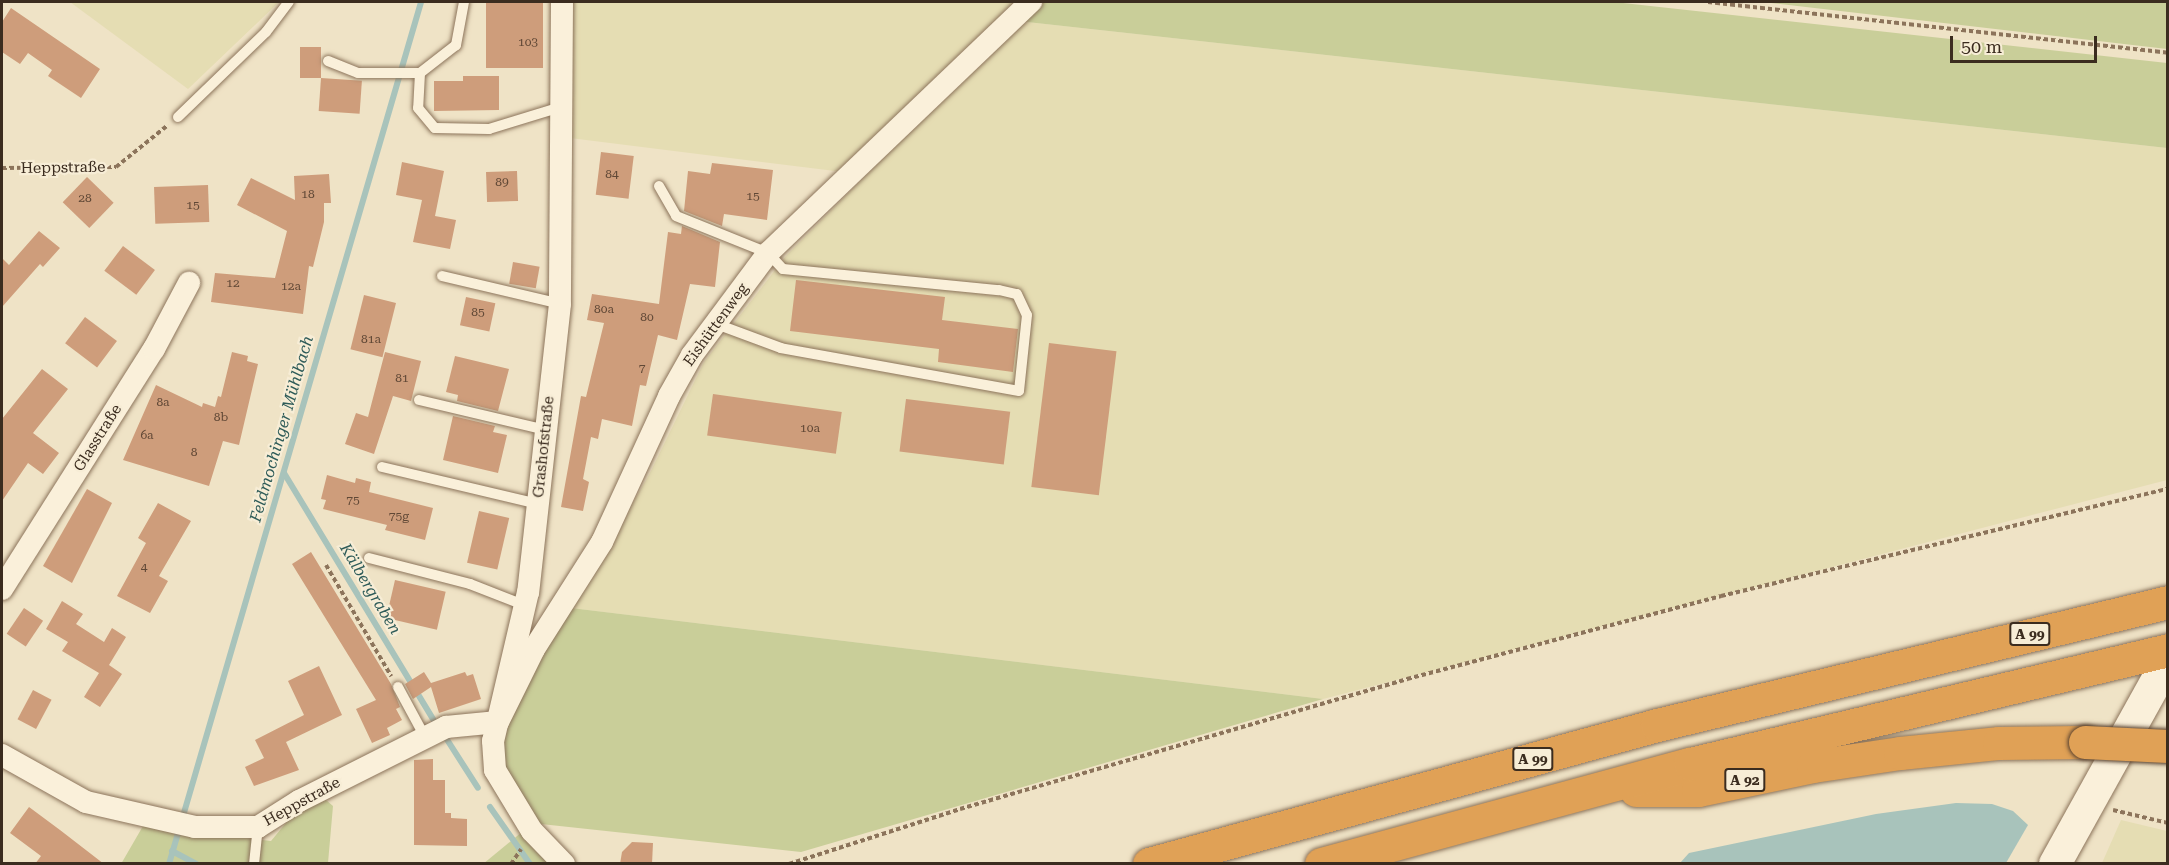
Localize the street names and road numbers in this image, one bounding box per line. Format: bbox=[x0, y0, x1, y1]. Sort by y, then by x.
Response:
street label: Heppstraße bbox=[21, 158, 105, 178]
street label: Eishüttenweg bbox=[680, 280, 752, 370]
street label: Grashofstraße bbox=[530, 395, 558, 499]
street label: Glasstraße bbox=[70, 401, 126, 475]
road number: A 99 bbox=[2009, 623, 2051, 645]
road number: A 99 bbox=[1512, 748, 1554, 770]
road number: A 92 bbox=[1724, 769, 1766, 791]
street label: Heppstraße bbox=[261, 774, 343, 830]

